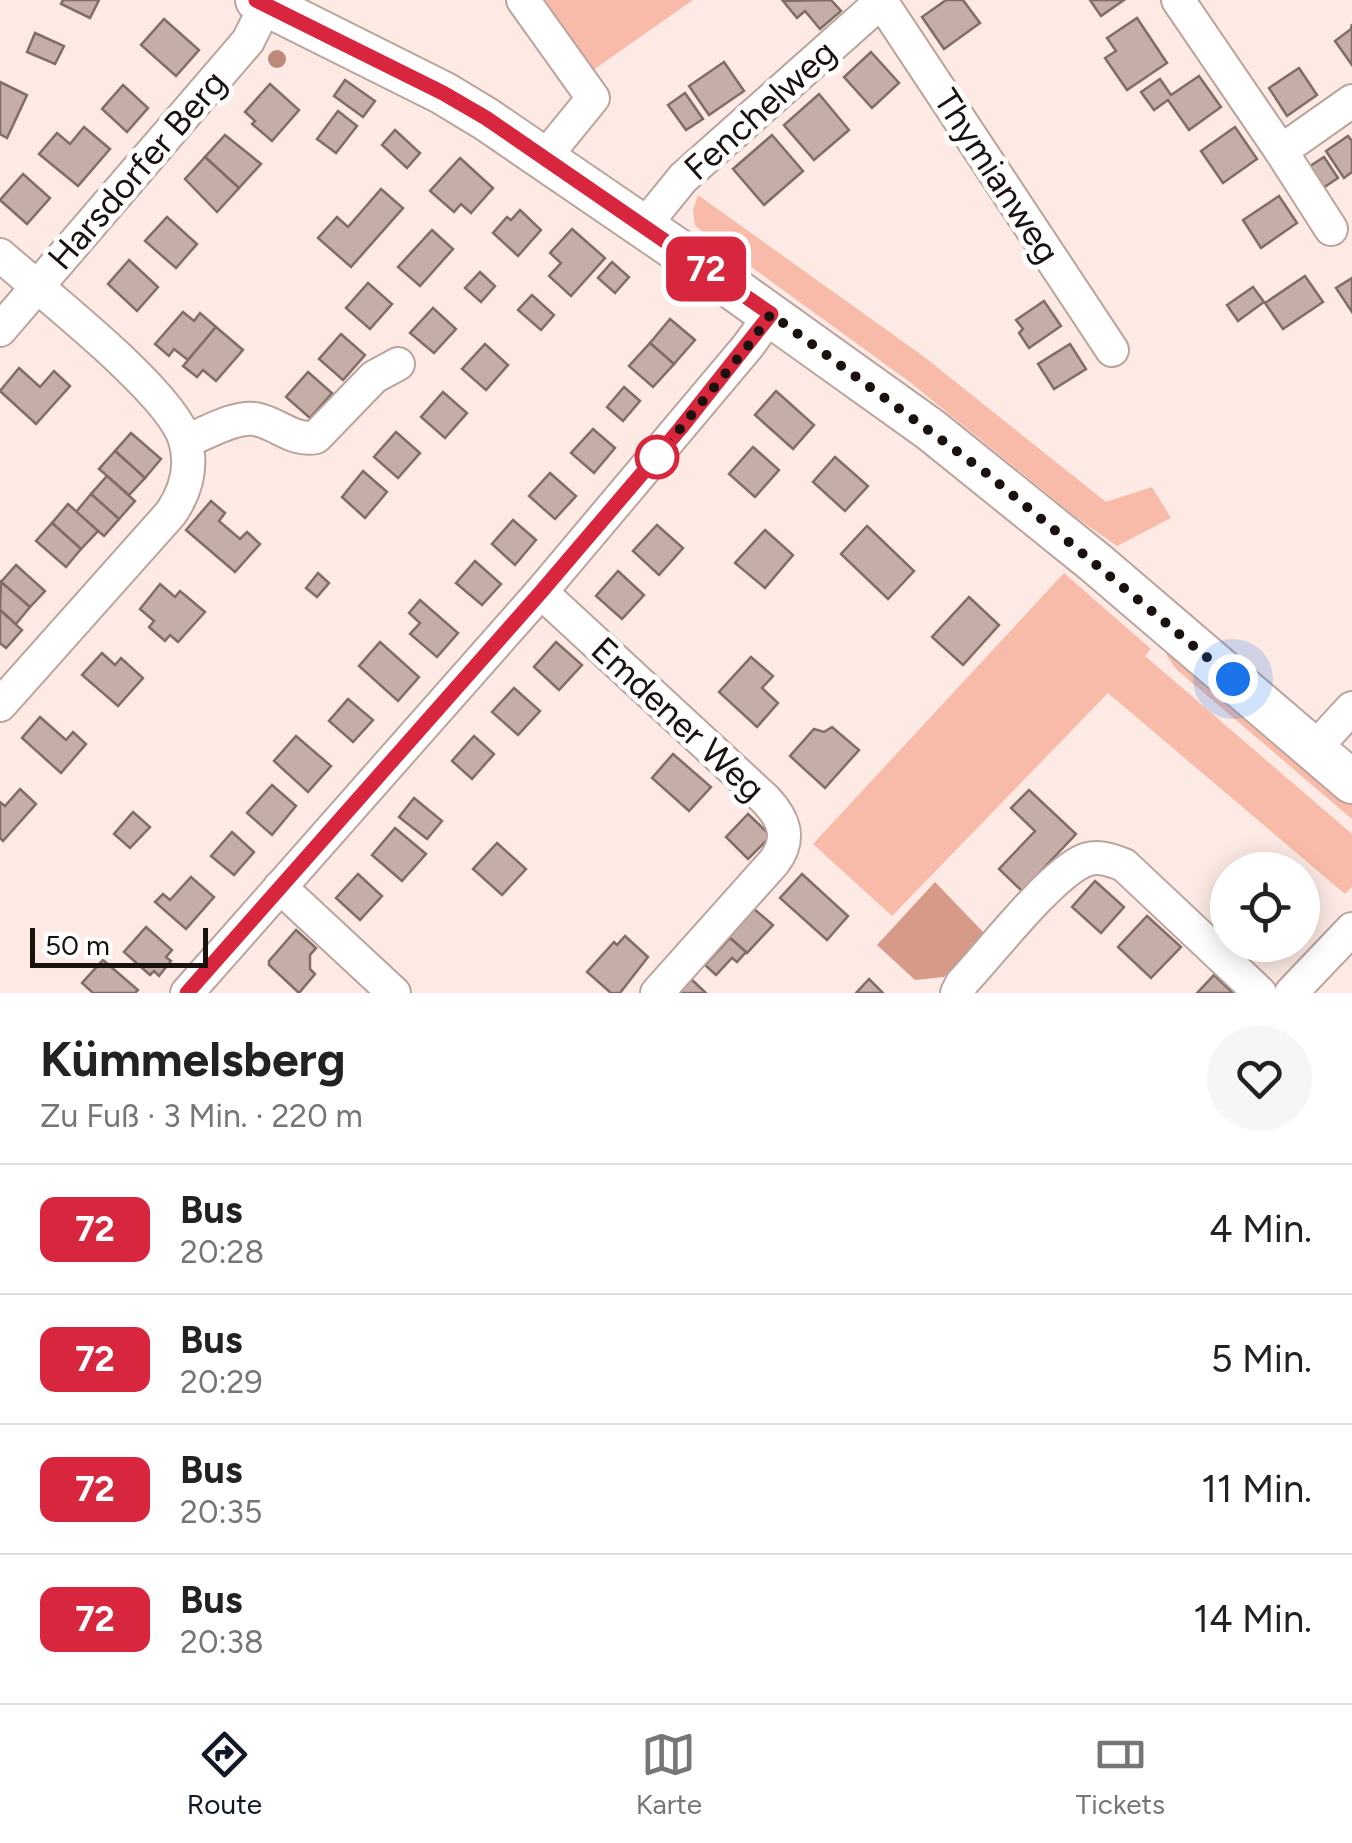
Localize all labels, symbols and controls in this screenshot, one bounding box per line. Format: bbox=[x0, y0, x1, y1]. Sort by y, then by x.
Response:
street label: Fenchelweg bbox=[676, 31, 844, 189]
street label: Harsdorfer Berg bbox=[39, 62, 235, 278]
street label: Thymianweg bbox=[925, 81, 1069, 271]
line badge: 72 bbox=[661, 236, 751, 302]
text: 72 bbox=[686, 248, 726, 290]
unlabelled marker bbox=[636, 436, 678, 478]
street label: Emdener Weg bbox=[583, 628, 773, 810]
your location bbox=[1208, 654, 1258, 704]
map controls bbox=[1210, 852, 1320, 962]
button: locate bbox=[1210, 852, 1320, 962]
scale bar bbox=[30, 923, 208, 968]
text: 50 m bbox=[45, 928, 110, 962]
button: heart bbox=[1207, 1026, 1312, 1131]
text: Kümmelsberg bbox=[40, 1030, 346, 1088]
text: Zu Fuß · 3 Min. · 220 m bbox=[40, 1097, 363, 1135]
text: Bus bbox=[180, 1187, 243, 1233]
text: 4 Min. bbox=[1209, 1206, 1312, 1252]
text: 72 bbox=[75, 1208, 115, 1250]
text: 20:28 bbox=[180, 1233, 264, 1271]
text: Bus bbox=[180, 1317, 243, 1363]
text: 5 Min. bbox=[1211, 1336, 1312, 1382]
text: 72 bbox=[75, 1338, 115, 1380]
text: 20:29 bbox=[180, 1363, 263, 1401]
text: Bus bbox=[180, 1447, 243, 1493]
text: 11 Min. bbox=[1201, 1466, 1312, 1512]
text: 72 bbox=[75, 1468, 115, 1510]
text: 20:35 bbox=[180, 1493, 262, 1531]
text: Bus bbox=[180, 1577, 243, 1623]
text: 14 Min. bbox=[1193, 1596, 1312, 1642]
text: 72 bbox=[75, 1598, 115, 1640]
text: 20:38 bbox=[180, 1623, 264, 1661]
tab: Route bbox=[187, 1727, 262, 1821]
tab: Karte bbox=[636, 1727, 702, 1821]
tab: Tickets bbox=[1076, 1727, 1165, 1821]

